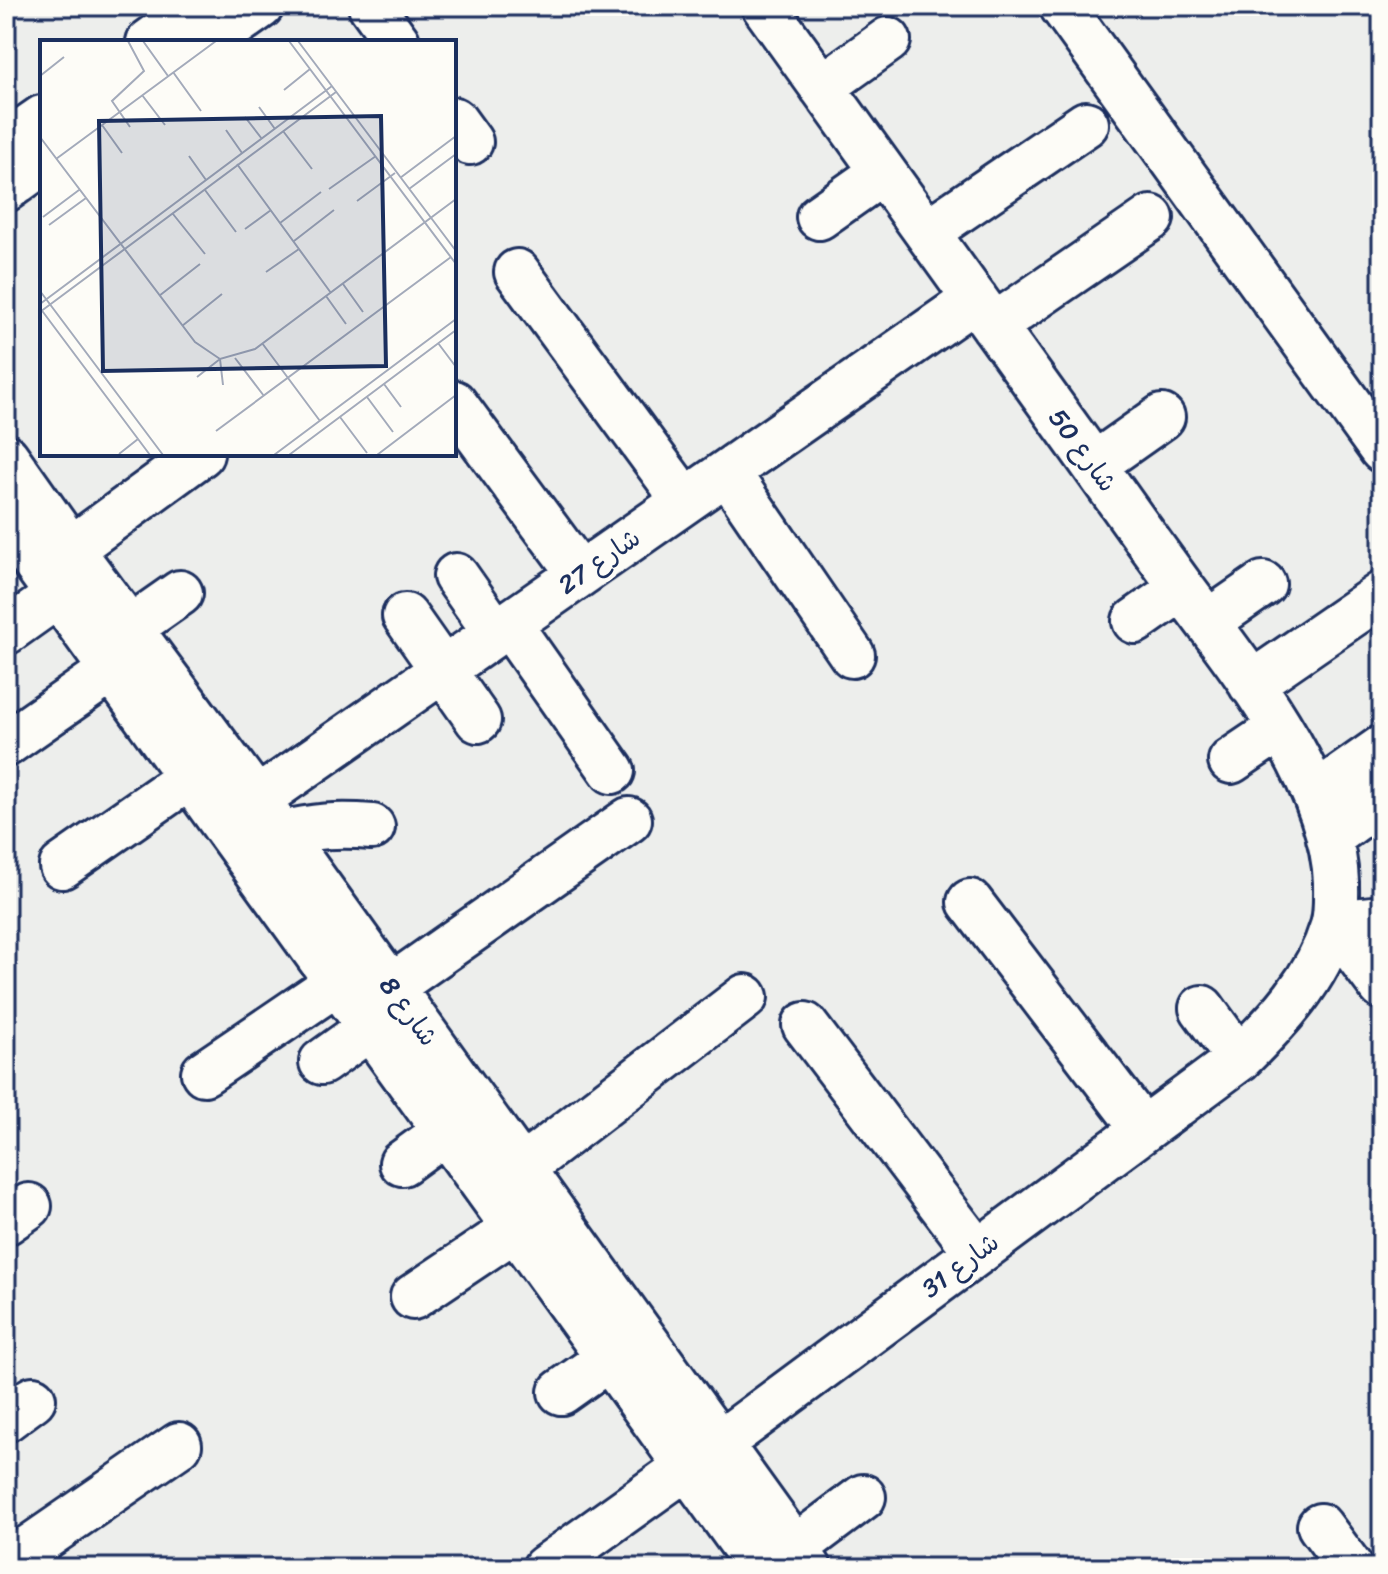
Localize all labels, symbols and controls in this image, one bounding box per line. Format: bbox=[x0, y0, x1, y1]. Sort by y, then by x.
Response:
inset map bbox=[40, 40, 456, 456]
street label: شارع 50 bbox=[1036, 398, 1130, 502]
street label: شارع 27 bbox=[548, 516, 650, 606]
street label: شارع 8 bbox=[367, 966, 451, 1056]
street label: شارع 31 bbox=[911, 1220, 1009, 1310]

